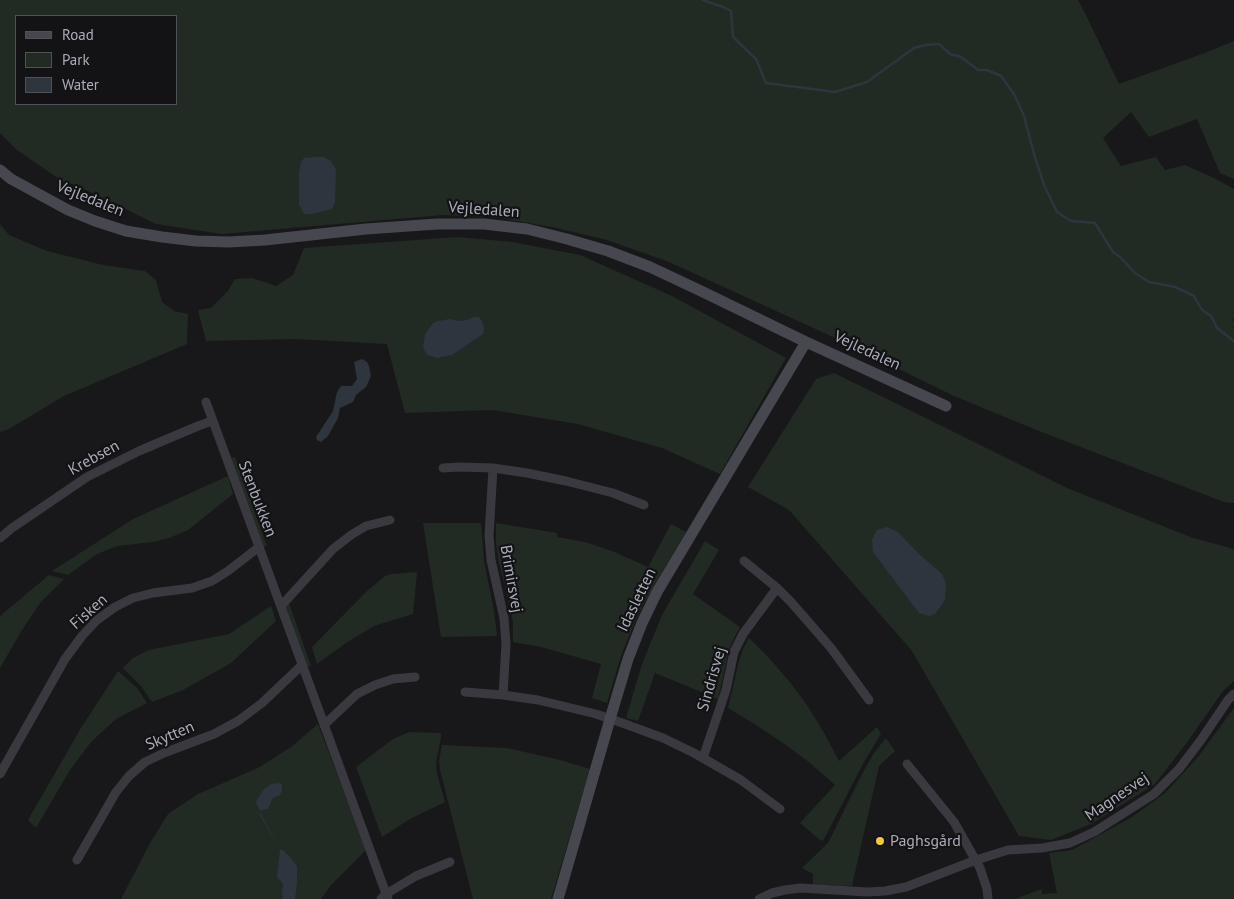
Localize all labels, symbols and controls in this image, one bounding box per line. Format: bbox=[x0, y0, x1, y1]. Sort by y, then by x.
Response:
legend bbox=[15, 15, 178, 105]
text: Road bbox=[62, 25, 94, 44]
text: Park bbox=[62, 50, 90, 69]
text: Water bbox=[62, 75, 99, 94]
street label: Vejledalen bbox=[53, 177, 127, 221]
street label: Vejledalen bbox=[448, 198, 520, 222]
street label: Vejledalen bbox=[831, 327, 903, 375]
street label: Krebsen bbox=[65, 436, 123, 480]
street label: Stenbukken bbox=[234, 458, 280, 540]
street label: Brimirsvej bbox=[496, 544, 526, 614]
street label: Idasletten bbox=[613, 565, 661, 635]
street label: Fisken bbox=[66, 590, 112, 634]
street label: Sindrisvej bbox=[694, 644, 730, 714]
street label: Skytten bbox=[143, 717, 197, 755]
street label: Magnesvej bbox=[1081, 769, 1153, 825]
place label: Paghsgård bbox=[890, 831, 961, 851]
marker: Paghsgård bbox=[874, 835, 886, 847]

